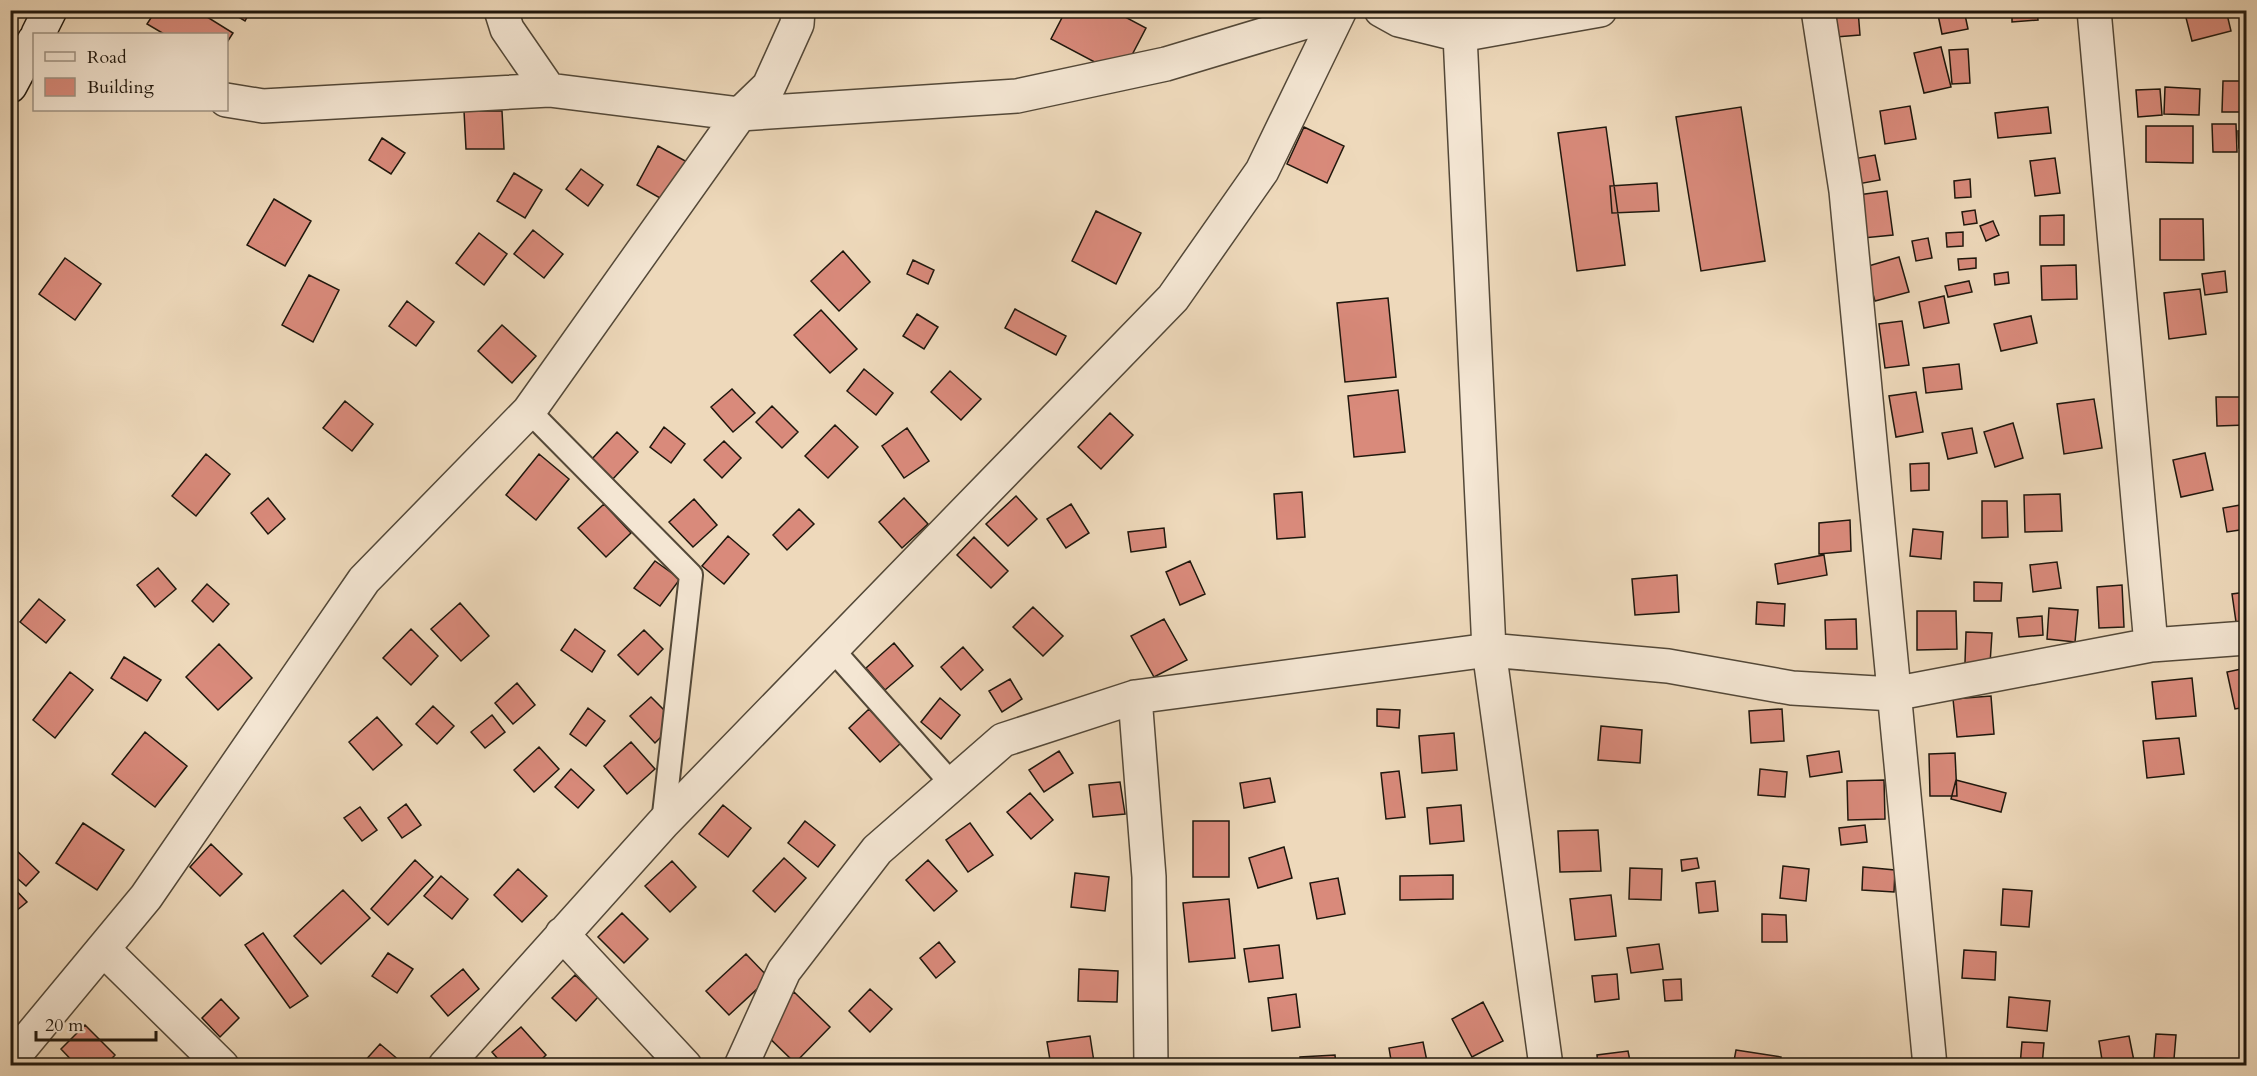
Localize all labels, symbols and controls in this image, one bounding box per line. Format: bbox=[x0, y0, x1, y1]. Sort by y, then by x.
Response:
legend bbox=[33, 33, 228, 111]
text: Road bbox=[87, 45, 127, 70]
text: Building bbox=[87, 75, 155, 100]
scale bar bbox=[36, 1004, 156, 1042]
text: 20 m bbox=[45, 1013, 84, 1038]

